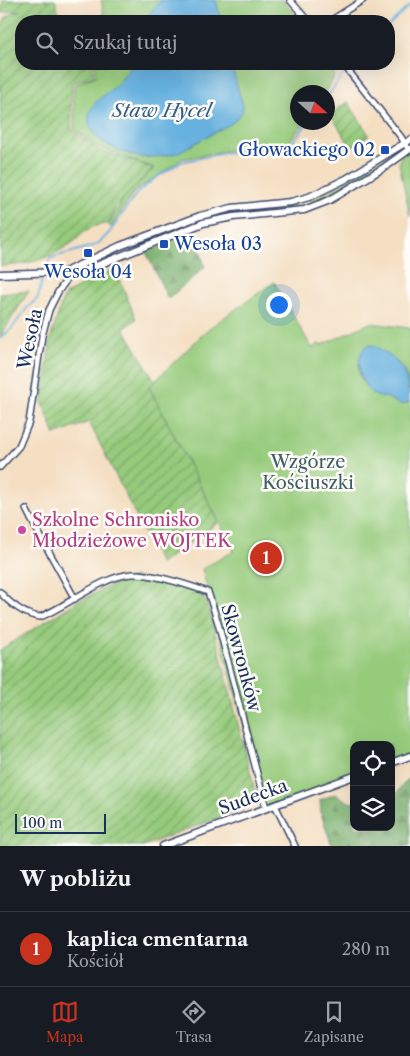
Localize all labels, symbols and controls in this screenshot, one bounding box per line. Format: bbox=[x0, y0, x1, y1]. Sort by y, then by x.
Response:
search box bbox=[15, 15, 395, 70]
icon: search bbox=[33, 29, 61, 57]
text: Szukaj tutaj bbox=[73, 31, 177, 54]
north arrow bbox=[290, 85, 335, 130]
water label: Staw Hycel bbox=[111, 99, 214, 122]
place label: Głowackiego 02 bbox=[238, 139, 375, 161]
marker: Głowackiego 02 bbox=[379, 144, 391, 156]
place label: Wesoła 03 bbox=[173, 233, 262, 255]
marker: Wesoła 03 bbox=[158, 238, 170, 250]
marker: Wesoła 04 bbox=[82, 247, 94, 259]
place label: Wesoła 04 bbox=[43, 261, 132, 283]
your location bbox=[266, 292, 292, 318]
street label: Wesoła bbox=[13, 306, 47, 373]
park label: Wzgórze Kościuszki bbox=[262, 451, 354, 494]
place label: Szkolne Schronisko Młodzieżowe WOJTEK bbox=[32, 509, 232, 552]
marker: Szkolne Schronisko Młodzieżowe WOJTEK bbox=[16, 524, 28, 536]
pin: 1 bbox=[250, 539, 282, 577]
street label: Skowronków bbox=[216, 602, 266, 715]
map controls bbox=[350, 741, 395, 831]
button: locate bbox=[350, 741, 395, 786]
street label: Sudecka bbox=[215, 774, 291, 820]
button: layers bbox=[350, 786, 395, 831]
scale bar bbox=[15, 811, 106, 834]
text: 100 m bbox=[22, 814, 62, 832]
text: W pobliżu bbox=[20, 866, 131, 891]
text: kaplica cmentarna bbox=[67, 928, 248, 951]
text: 1 bbox=[32, 939, 40, 959]
text: 280 m bbox=[342, 939, 390, 959]
text: Kościół bbox=[67, 951, 124, 971]
tab: Mapa bbox=[46, 998, 84, 1046]
tab: Trasa bbox=[176, 998, 212, 1046]
tab: Zapisane bbox=[304, 998, 364, 1046]

